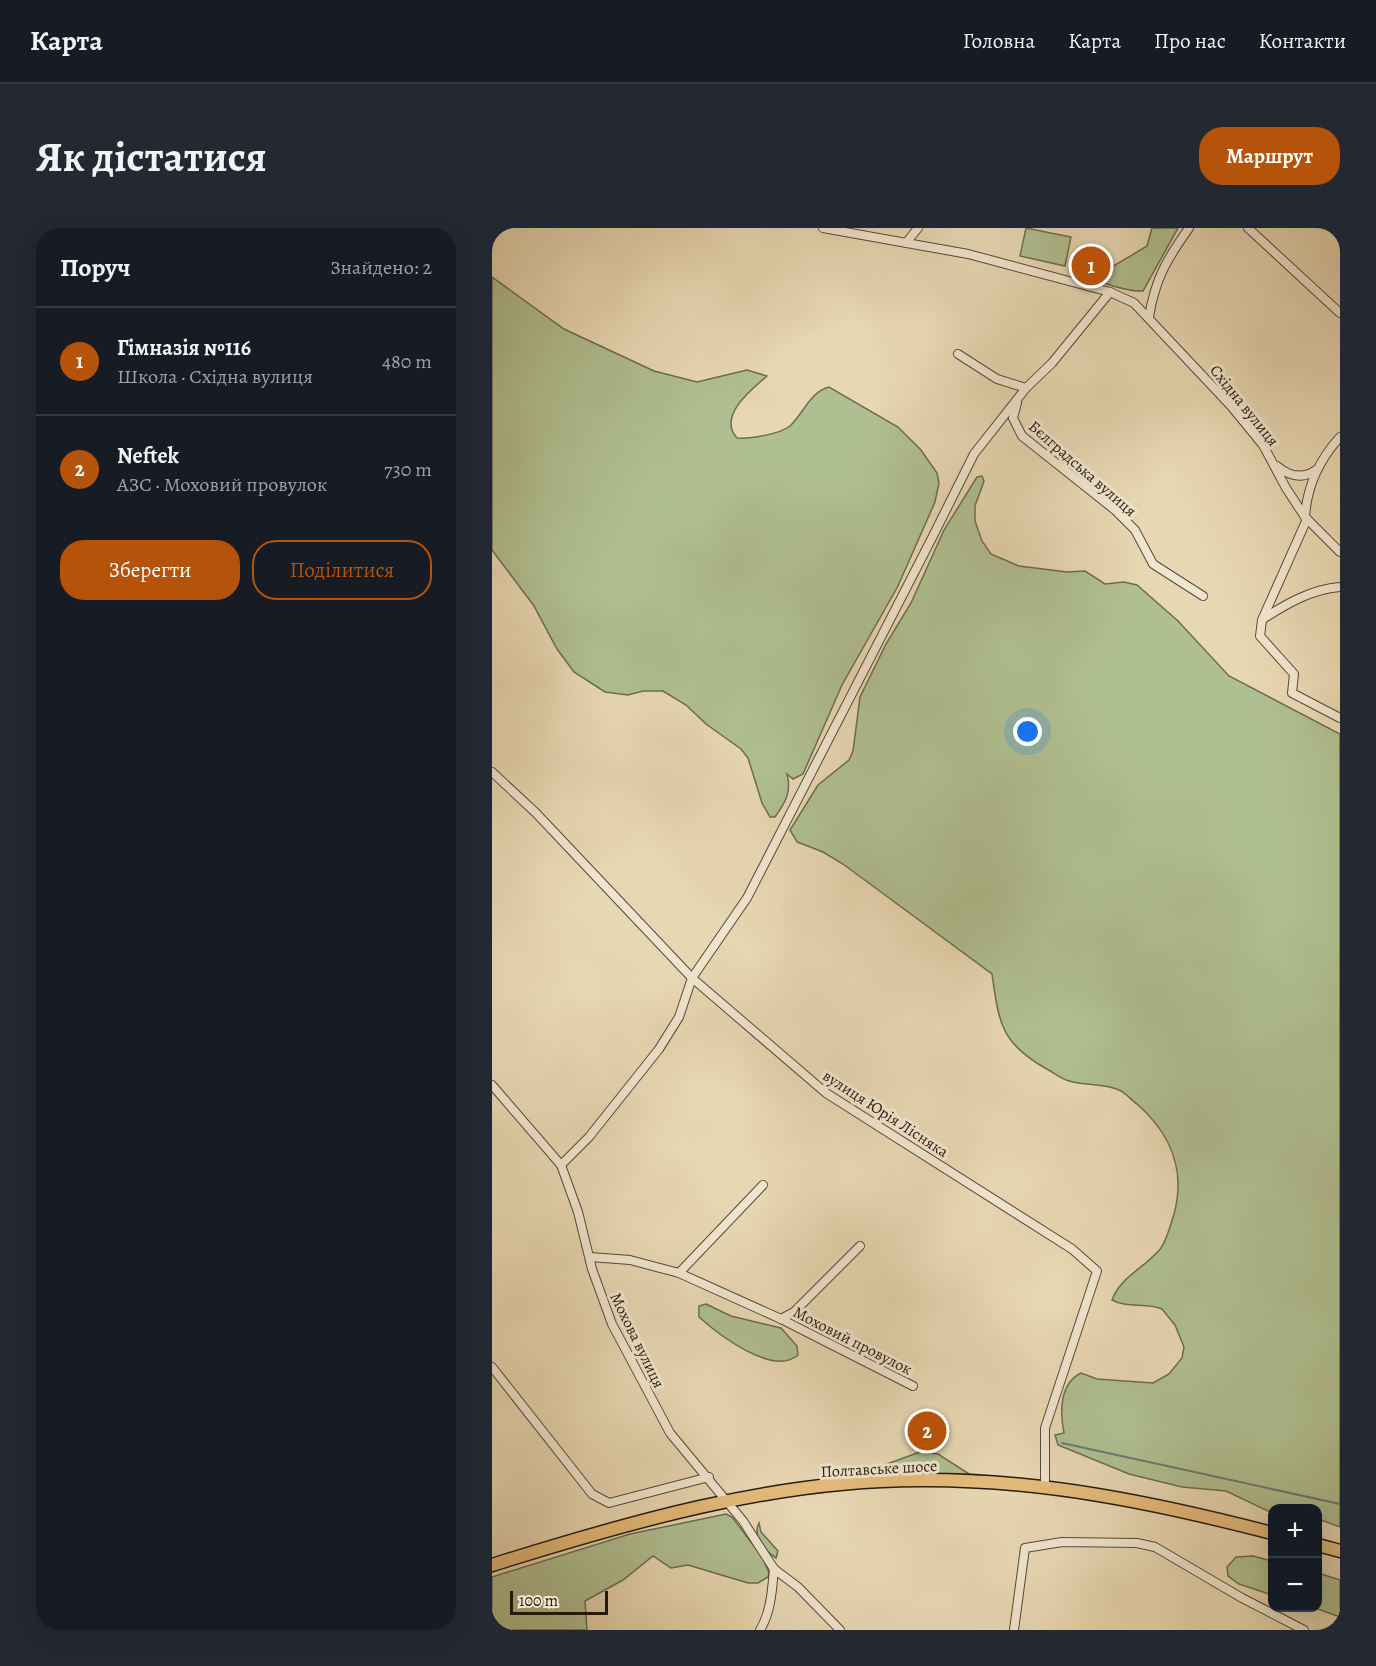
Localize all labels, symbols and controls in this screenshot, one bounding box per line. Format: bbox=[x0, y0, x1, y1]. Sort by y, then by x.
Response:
text: Карта bbox=[30, 22, 103, 60]
text: Головна bbox=[963, 27, 1035, 55]
text: Карта bbox=[1068, 27, 1121, 55]
text: Про нас bbox=[1154, 27, 1226, 55]
text: Контакти bbox=[1259, 27, 1346, 55]
button: Маршрут bbox=[1199, 127, 1340, 185]
text: Як дістатися bbox=[36, 128, 267, 185]
pin: 1 bbox=[1072, 243, 1110, 288]
text: Поруч bbox=[60, 250, 131, 285]
text: Знайдено: 2 bbox=[330, 254, 432, 281]
text: Гімназія №116 bbox=[117, 333, 251, 363]
text: 1 bbox=[76, 348, 83, 375]
text: 480 m bbox=[382, 348, 432, 375]
street label: Східна вулиця bbox=[1205, 360, 1284, 451]
text: Школа · Східна вулиця bbox=[117, 363, 313, 390]
street label: Бєлградська вулиця bbox=[1024, 416, 1141, 522]
text: Neftek bbox=[117, 441, 179, 471]
text: 2 bbox=[75, 456, 84, 483]
text: 730 m bbox=[384, 456, 432, 483]
text: АЗС · Моховий провулок bbox=[117, 471, 327, 498]
button: Зберегти bbox=[60, 540, 240, 600]
button: Поділитися bbox=[252, 540, 432, 600]
your location bbox=[1013, 717, 1042, 746]
street label: вулиця Юрія Лісняка bbox=[818, 1065, 953, 1163]
street label: Мохова вулиця bbox=[605, 1289, 670, 1392]
street label: Моховий провулок bbox=[789, 1301, 916, 1380]
pin: 2 bbox=[908, 1408, 946, 1454]
street label: Полтавське шосе bbox=[820, 1455, 938, 1483]
map controls bbox=[1268, 1504, 1322, 1612]
button: + bbox=[1268, 1504, 1322, 1558]
button: − bbox=[1268, 1558, 1322, 1612]
scale bar bbox=[510, 1588, 608, 1616]
text: 100 m bbox=[519, 1590, 558, 1612]

